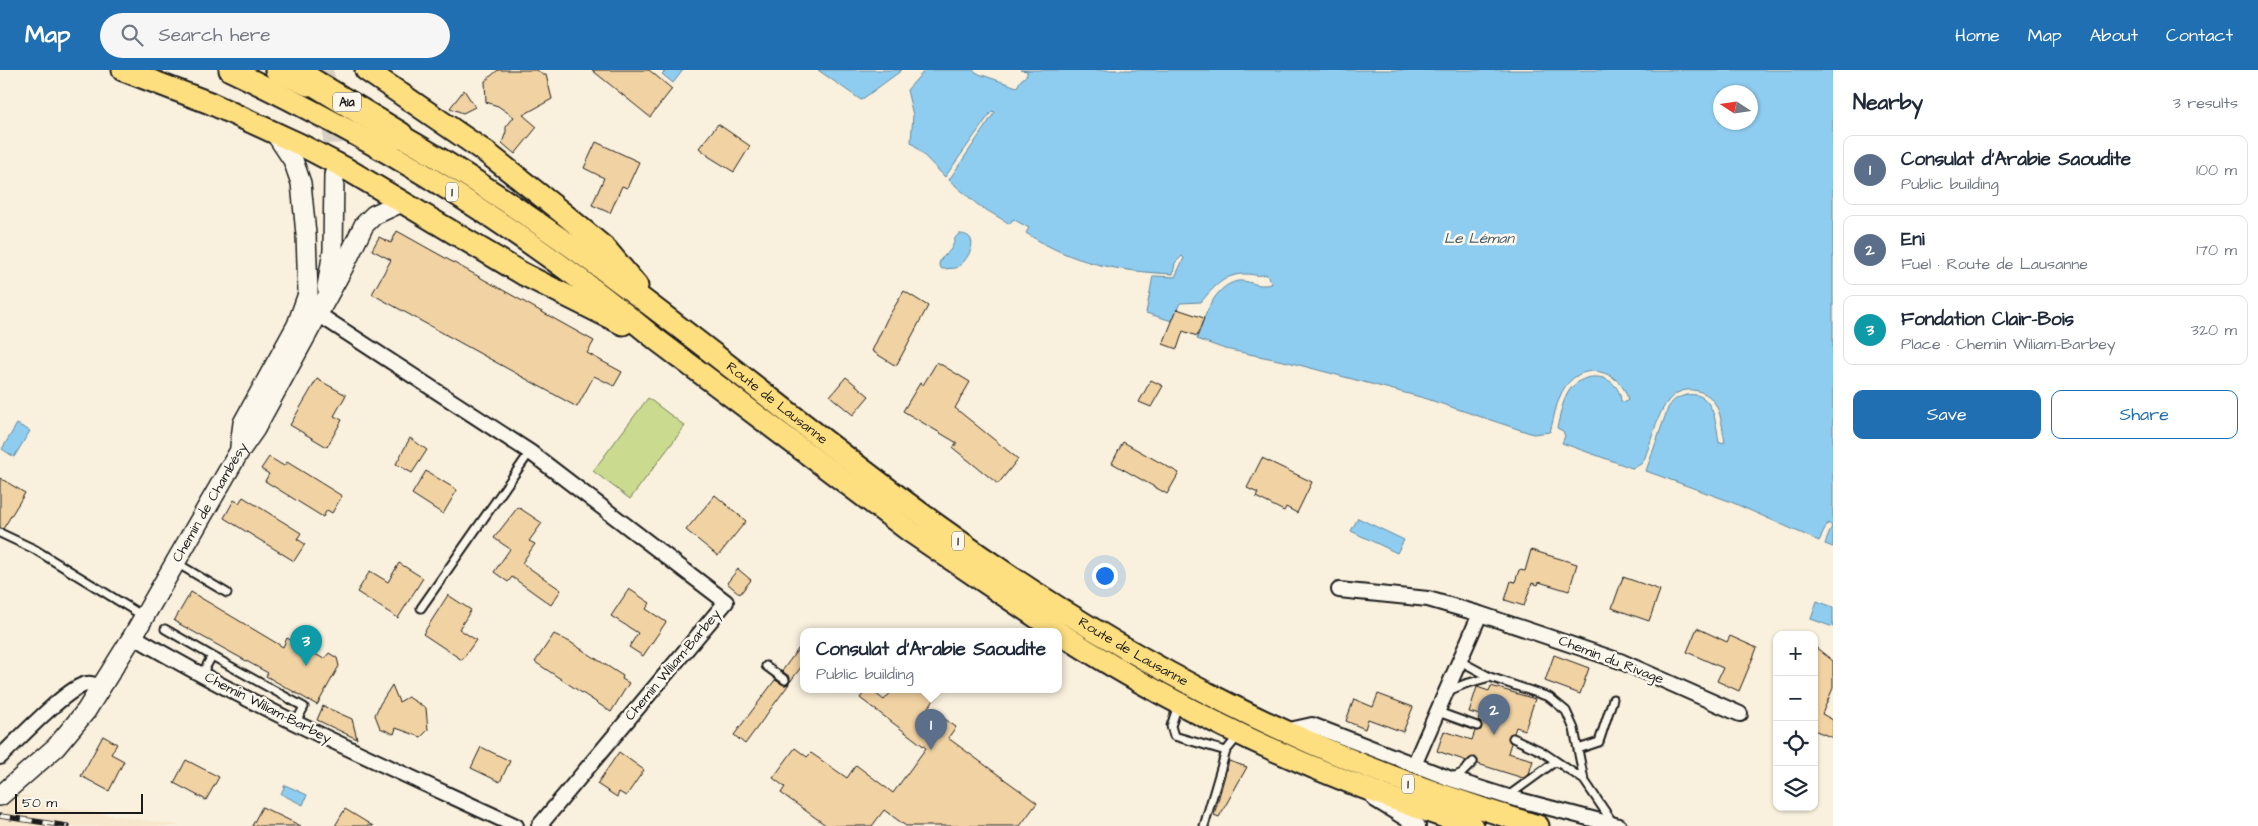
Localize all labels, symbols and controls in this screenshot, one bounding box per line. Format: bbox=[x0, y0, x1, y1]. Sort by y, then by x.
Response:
search box bbox=[100, 13, 450, 58]
text: Map bbox=[25, 18, 70, 52]
icon: search bbox=[118, 21, 146, 49]
text: Search here bbox=[158, 22, 271, 49]
text: Home bbox=[1955, 23, 2000, 48]
text: Map bbox=[2028, 23, 2062, 48]
text: About bbox=[2090, 23, 2138, 48]
text: Contact bbox=[2166, 23, 2233, 48]
north arrow bbox=[1713, 85, 1758, 130]
text: Nearby bbox=[1853, 88, 1923, 117]
road number: A1a bbox=[333, 92, 361, 112]
text: 3 results bbox=[2173, 92, 2238, 114]
text: Consulat d'Arabie Saoudite bbox=[1901, 146, 2131, 173]
text: 1 bbox=[1869, 159, 1871, 181]
text: 100 m bbox=[2196, 159, 2237, 181]
text: Public building bbox=[1901, 173, 1999, 195]
road number: 1 bbox=[446, 182, 458, 202]
text: Eni bbox=[1901, 226, 1925, 253]
water label: Le Léman bbox=[1444, 228, 1515, 249]
text: 2 bbox=[1865, 239, 1875, 261]
text: 170 m bbox=[2196, 239, 2237, 261]
text: Fuel · Route de Lausanne bbox=[1901, 253, 2088, 275]
text: Fondation Clair-Bois bbox=[1901, 306, 2074, 333]
text: 3 bbox=[1866, 319, 1874, 341]
text: 320 m bbox=[2191, 319, 2237, 341]
text: Place · Chemin Wiliam-Barbey bbox=[1901, 333, 2116, 355]
street label: Route de Lausanne bbox=[722, 357, 832, 450]
button: Save bbox=[1853, 390, 2041, 439]
button: Share bbox=[2051, 390, 2238, 439]
street label: Chemin de Chambésy bbox=[167, 438, 253, 566]
road number: 1 bbox=[952, 532, 964, 551]
your location bbox=[1092, 563, 1118, 589]
street label: Chemin Wiliam-Barbey bbox=[620, 605, 726, 725]
street label: Route de Lausanne bbox=[1074, 612, 1192, 692]
pin: 3 bbox=[290, 625, 322, 666]
popup bbox=[800, 628, 1062, 693]
street label: Chemin du Rivage bbox=[1556, 631, 1667, 689]
map controls bbox=[1773, 631, 1818, 811]
button: + bbox=[1773, 631, 1818, 676]
text: Consulat d'Arabie Saoudite bbox=[816, 636, 1046, 663]
text: Public building bbox=[816, 663, 914, 685]
street label: Chemin Wiliam-Barbey bbox=[201, 667, 335, 749]
button: − bbox=[1773, 676, 1818, 721]
pin: 2 bbox=[1478, 694, 1510, 735]
pin: 1 bbox=[915, 709, 947, 750]
button: locate bbox=[1773, 721, 1818, 766]
button: layers bbox=[1773, 766, 1818, 811]
road number: 1 bbox=[1402, 774, 1414, 794]
scale bar bbox=[15, 791, 142, 814]
text: 50 m bbox=[22, 793, 57, 813]

